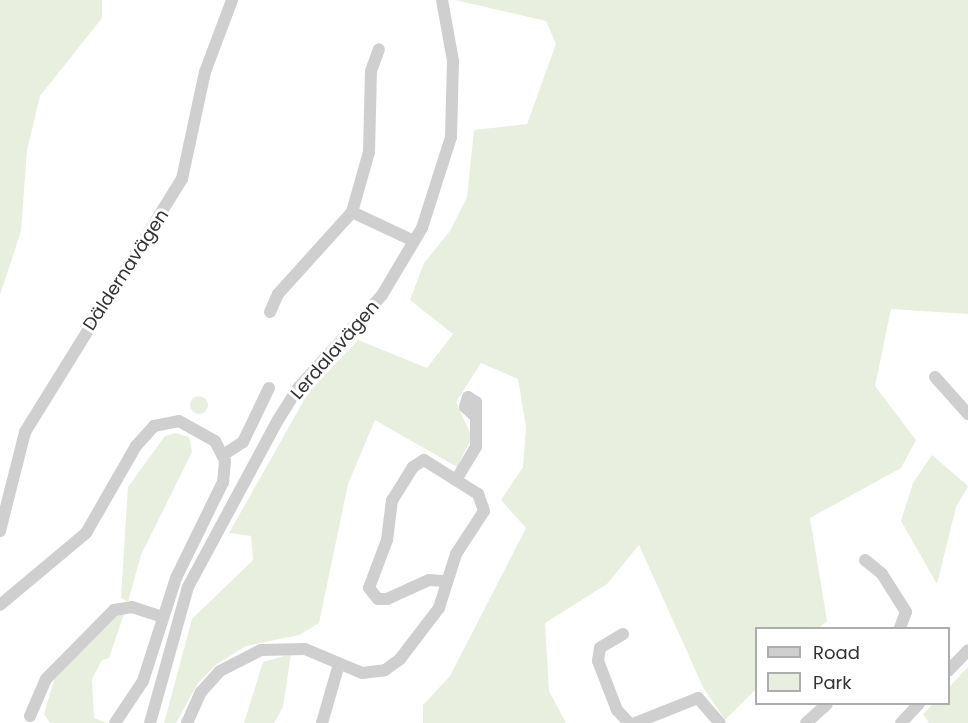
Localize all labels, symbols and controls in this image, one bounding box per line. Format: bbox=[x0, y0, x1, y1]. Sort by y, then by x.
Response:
street label: Däldernavägen bbox=[79, 205, 173, 335]
street label: Lerdalavägen bbox=[286, 296, 384, 404]
legend bbox=[755, 627, 950, 705]
text: Road bbox=[813, 640, 860, 665]
text: Park bbox=[813, 670, 852, 695]

